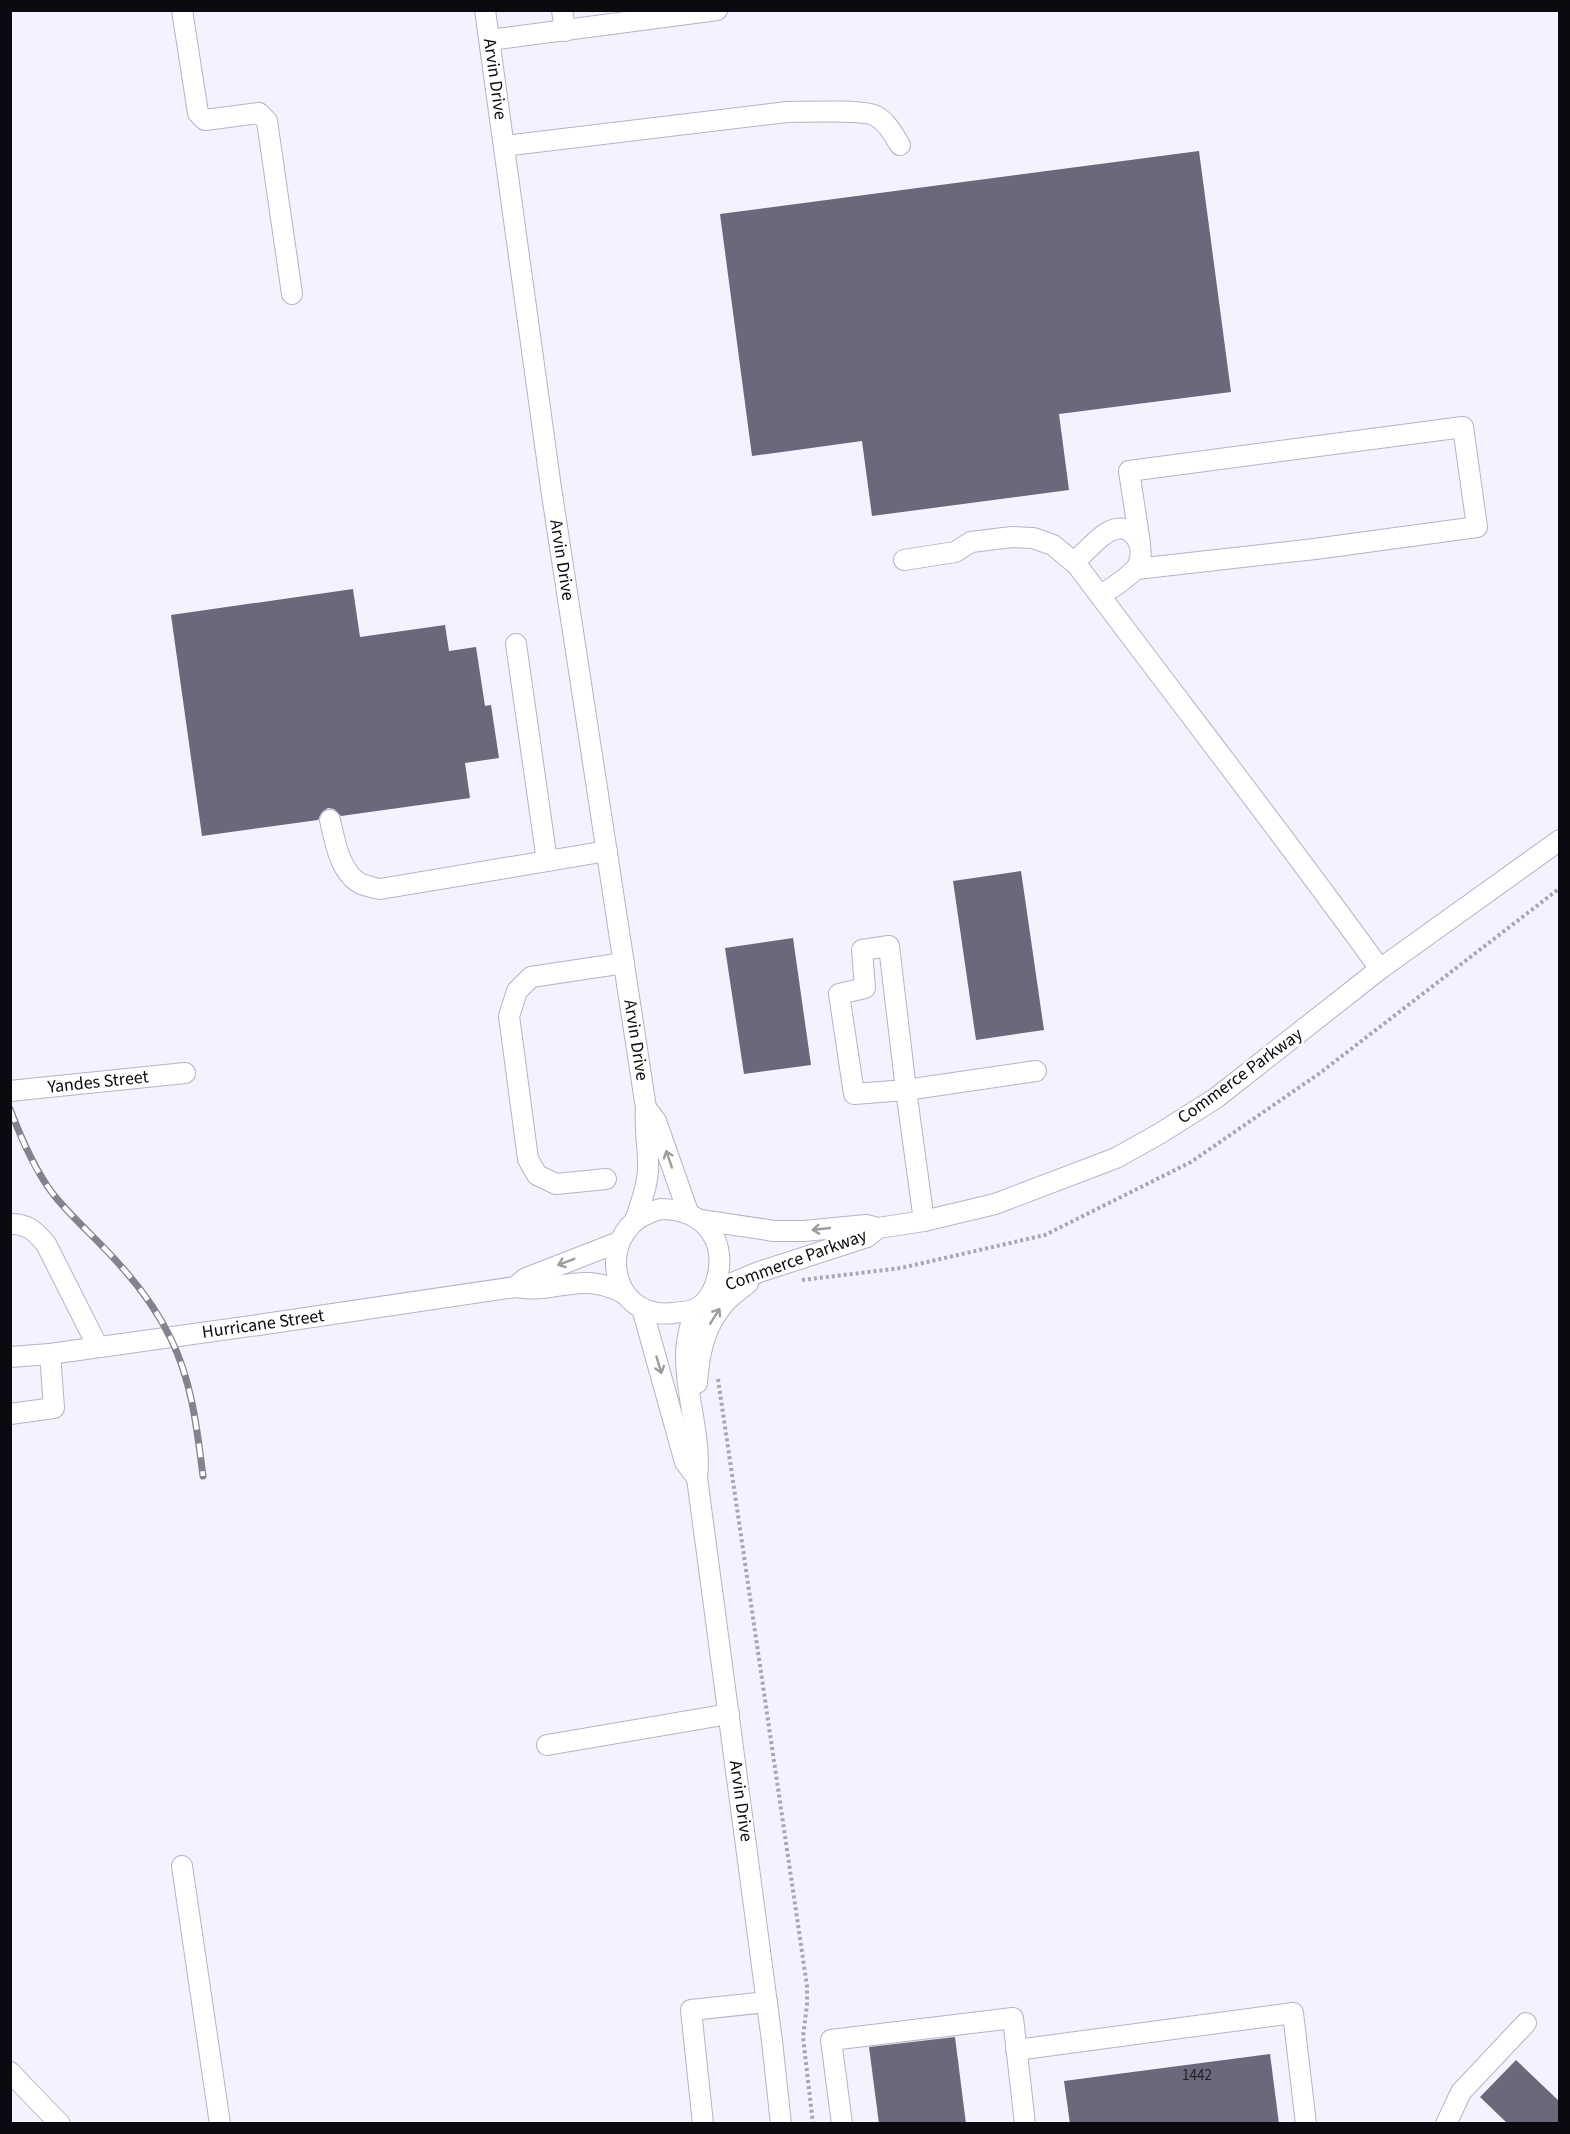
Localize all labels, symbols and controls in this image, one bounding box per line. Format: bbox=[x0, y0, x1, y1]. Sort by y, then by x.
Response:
street label: Arvin Drive bbox=[477, 37, 513, 121]
street label: Arvin Drive bbox=[543, 518, 581, 602]
street label: Arvin Drive bbox=[617, 998, 655, 1082]
street label: Commerce Parkway bbox=[1172, 1022, 1308, 1130]
street label: Yandes Street bbox=[45, 1064, 150, 1100]
one-way arrow bbox=[662, 1150, 673, 1169]
street label: Commerce Parkway bbox=[722, 1223, 871, 1297]
one-way arrow bbox=[811, 1224, 831, 1235]
one-way arrow bbox=[557, 1257, 576, 1268]
street label: Hurricane Street bbox=[200, 1303, 326, 1345]
one-way arrow bbox=[710, 1308, 722, 1325]
one-way arrow bbox=[654, 1355, 665, 1374]
street label: Arvin Drive bbox=[723, 1759, 759, 1843]
house number: 1442 bbox=[1182, 2065, 1212, 2086]

